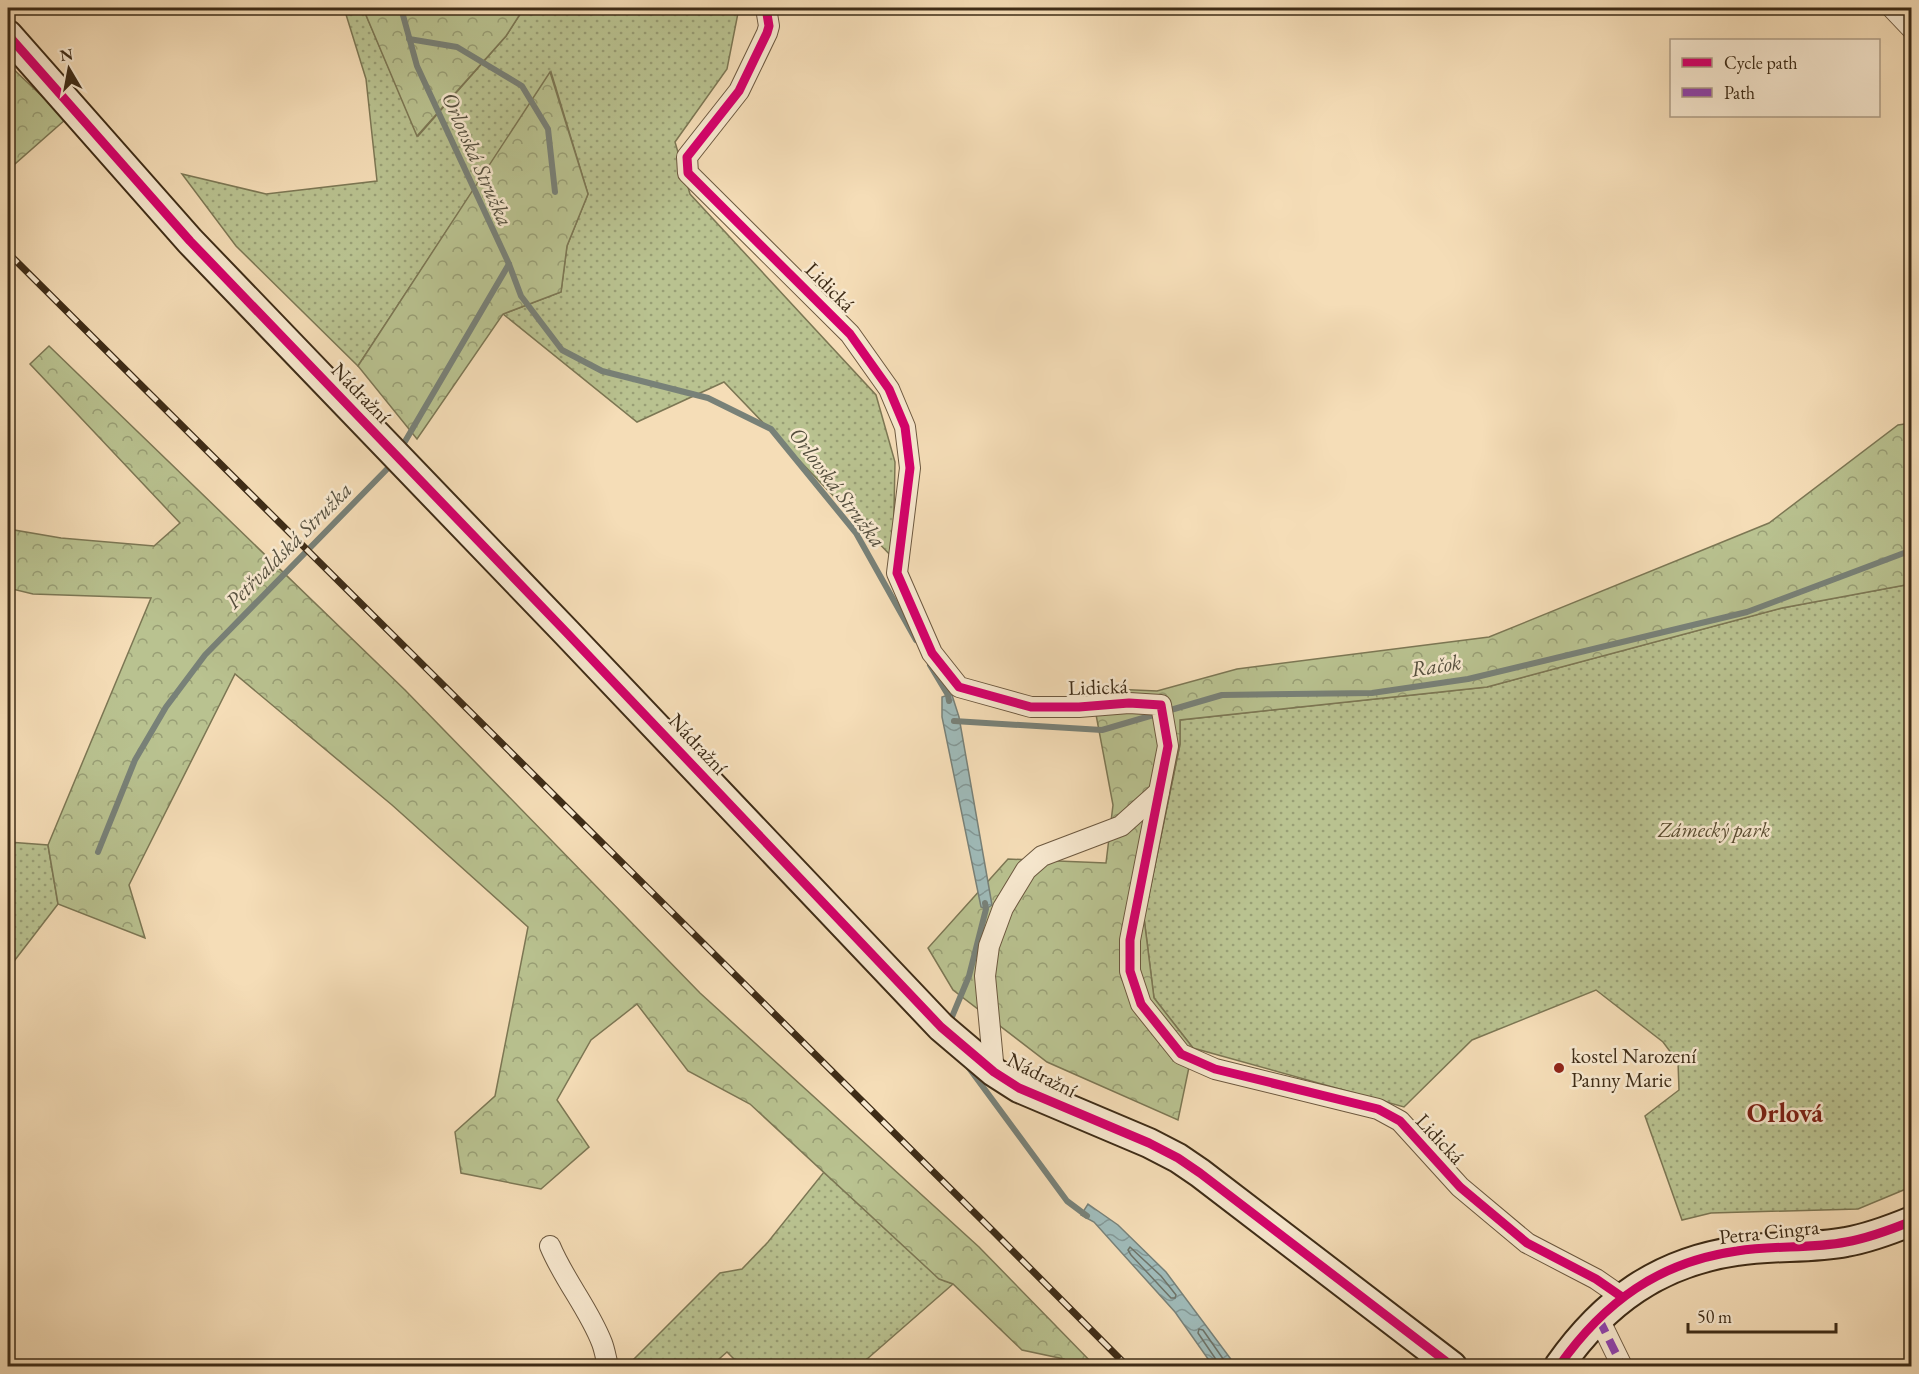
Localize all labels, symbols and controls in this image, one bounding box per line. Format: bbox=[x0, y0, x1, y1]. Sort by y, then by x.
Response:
north arrow bbox=[39, 39, 99, 99]
legend bbox=[1670, 39, 1880, 117]
text: N bbox=[58, 43, 75, 66]
text: Cycle path bbox=[1724, 51, 1798, 74]
text: Path bbox=[1724, 81, 1755, 104]
water label: Orlovská Stružka bbox=[435, 88, 520, 231]
street label: Lidická bbox=[800, 256, 862, 318]
street label: Nádražní bbox=[326, 356, 398, 430]
water label: Orlovská Stružka bbox=[783, 421, 892, 553]
water label: Petřvaldská Stružka bbox=[219, 476, 358, 615]
water label: Račok bbox=[1409, 647, 1463, 684]
street label: Lidická bbox=[1068, 672, 1129, 701]
street label: Nádražní bbox=[663, 707, 734, 781]
park label: Zámecký park bbox=[1657, 816, 1770, 843]
place label: kostel Narození Panny Marie bbox=[1571, 1042, 1697, 1093]
street label: Nádražní bbox=[1003, 1046, 1082, 1104]
marker: kostel Narození Panny Marie bbox=[1552, 1061, 1566, 1075]
district label: Orlová bbox=[1747, 1095, 1823, 1130]
street label: Lidická bbox=[1410, 1108, 1471, 1170]
street label: Petra Cingra bbox=[1718, 1213, 1821, 1250]
scale bar bbox=[1688, 1296, 1836, 1334]
text: 50 m bbox=[1697, 1305, 1732, 1328]

